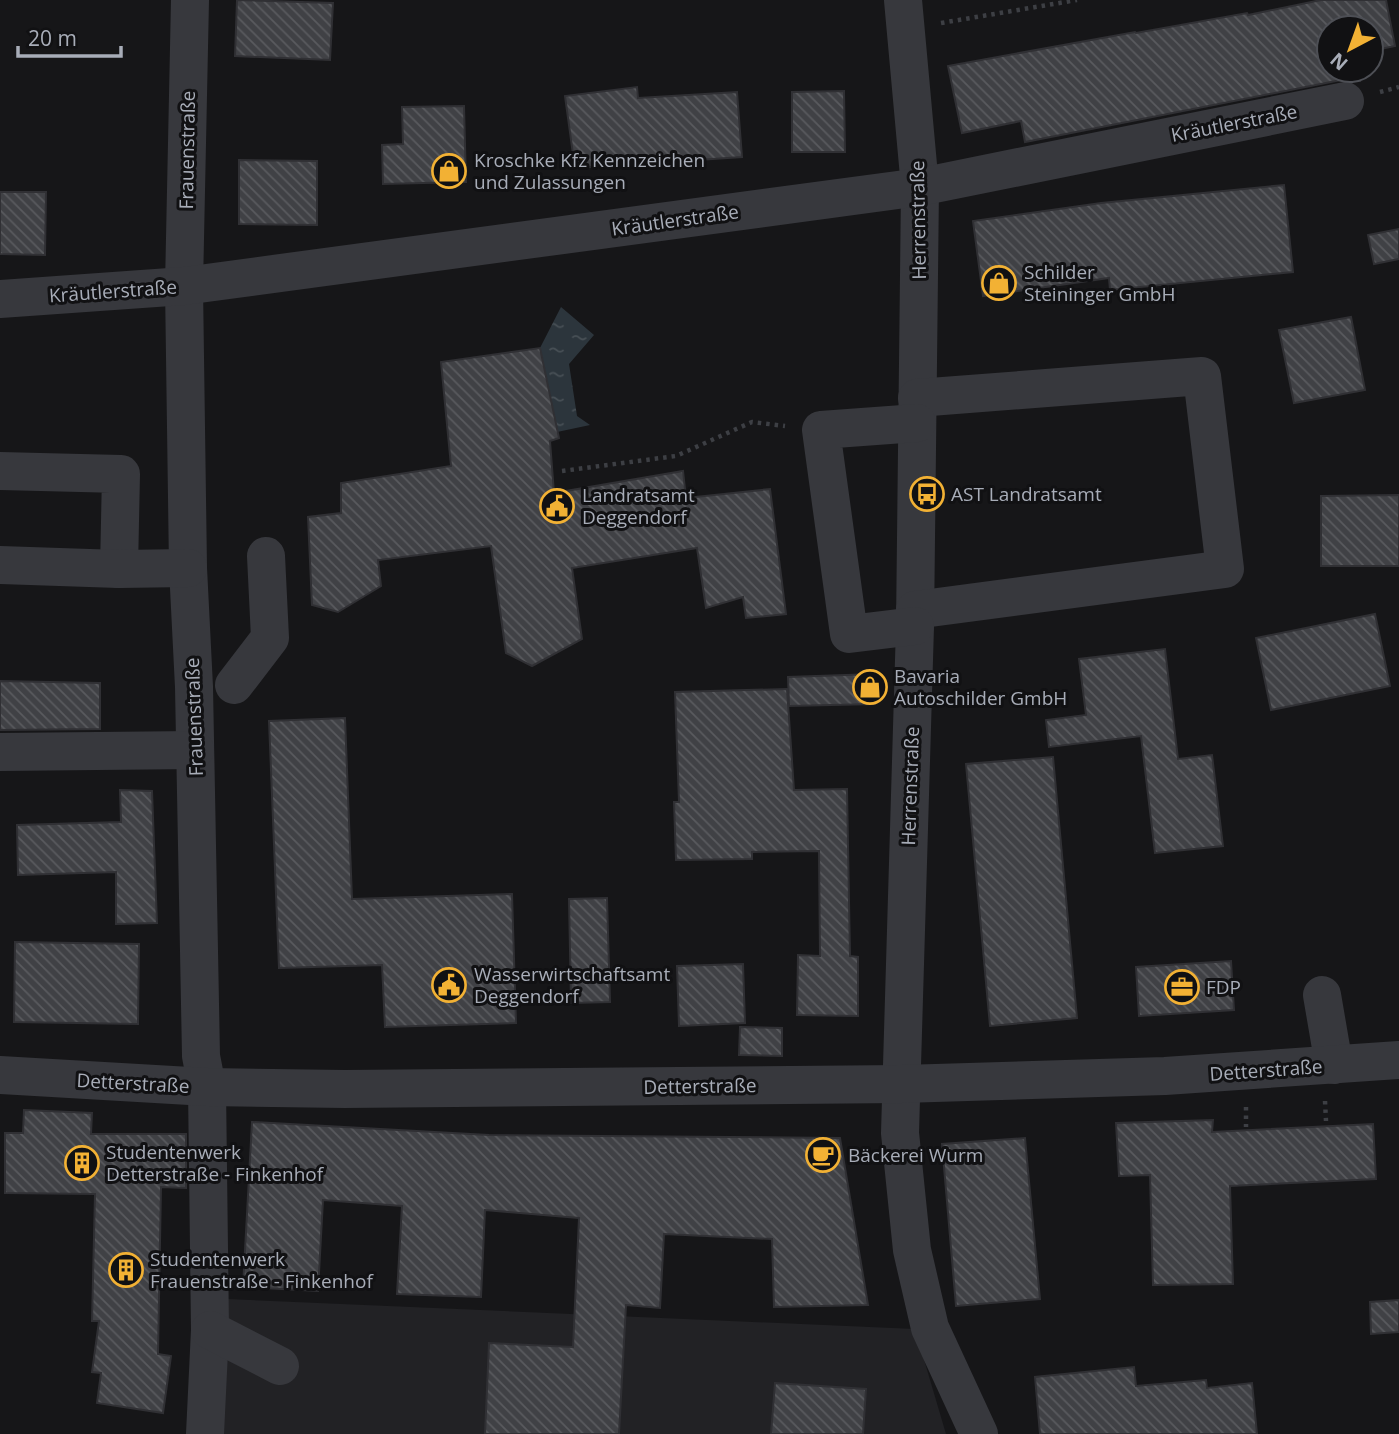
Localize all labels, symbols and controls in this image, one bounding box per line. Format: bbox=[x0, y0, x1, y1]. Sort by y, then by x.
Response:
scale bar bbox=[18, 14, 121, 58]
north arrow bbox=[1315, 14, 1385, 84]
text: 20 m bbox=[28, 24, 77, 52]
text: N bbox=[1324, 47, 1353, 77]
street label: Frauenstraße bbox=[173, 90, 201, 210]
street label: Kräutlerstraße bbox=[1169, 98, 1299, 148]
place label: Kroschke Kfz Kennzeichen und Zulassungen bbox=[474, 147, 705, 195]
shop icon: Kroschke Kfz Kennzeichen und Zulassungen bbox=[430, 152, 468, 190]
street label: Herrenstraße bbox=[904, 160, 932, 280]
street label: Kräutlerstraße bbox=[610, 198, 740, 242]
place label: Schilder Steininger GmbH bbox=[1024, 259, 1175, 307]
shop icon: Schilder Steininger GmbH bbox=[980, 264, 1018, 302]
street label: Kräutlerstraße bbox=[48, 274, 178, 308]
bus stop icon: AST Landratsamt bbox=[908, 475, 946, 513]
place label: AST Landratsamt bbox=[951, 481, 1102, 507]
place label: Landratsamt Deggendorf bbox=[582, 482, 695, 530]
public building icon: Landratsamt Deggendorf bbox=[538, 487, 576, 525]
street label: Frauenstraße bbox=[179, 657, 209, 777]
place label: Bavaria Autoschilder GmbH bbox=[894, 663, 1067, 711]
shop icon: Bavaria Autoschilder GmbH bbox=[851, 668, 889, 706]
street label: Herrenstraße bbox=[895, 726, 925, 846]
place label: Wasserwirtschaftsamt Deggendorf bbox=[474, 961, 670, 1009]
public building icon: Wasserwirtschaftsamt Deggendorf bbox=[430, 966, 468, 1004]
office icon: FDP bbox=[1163, 968, 1201, 1006]
place label: FDP bbox=[1206, 974, 1241, 1000]
street label: Detterstraße bbox=[1209, 1053, 1323, 1087]
street label: Detterstraße bbox=[76, 1067, 190, 1099]
street label: Detterstraße bbox=[643, 1072, 757, 1100]
cafe icon: Bäckerei Wurm bbox=[804, 1136, 842, 1174]
place label: Studentenwerk Detterstraße - Finkenhof bbox=[106, 1139, 325, 1187]
place label: Bäckerei Wurm bbox=[848, 1142, 983, 1168]
building icon: Studentenwerk Detterstraße - Finkenhof bbox=[63, 1144, 101, 1182]
place label: Studentenwerk Frauenstraße - Finkenhof bbox=[150, 1246, 374, 1294]
building icon: Studentenwerk Frauenstraße - Finkenhof bbox=[107, 1251, 145, 1289]

